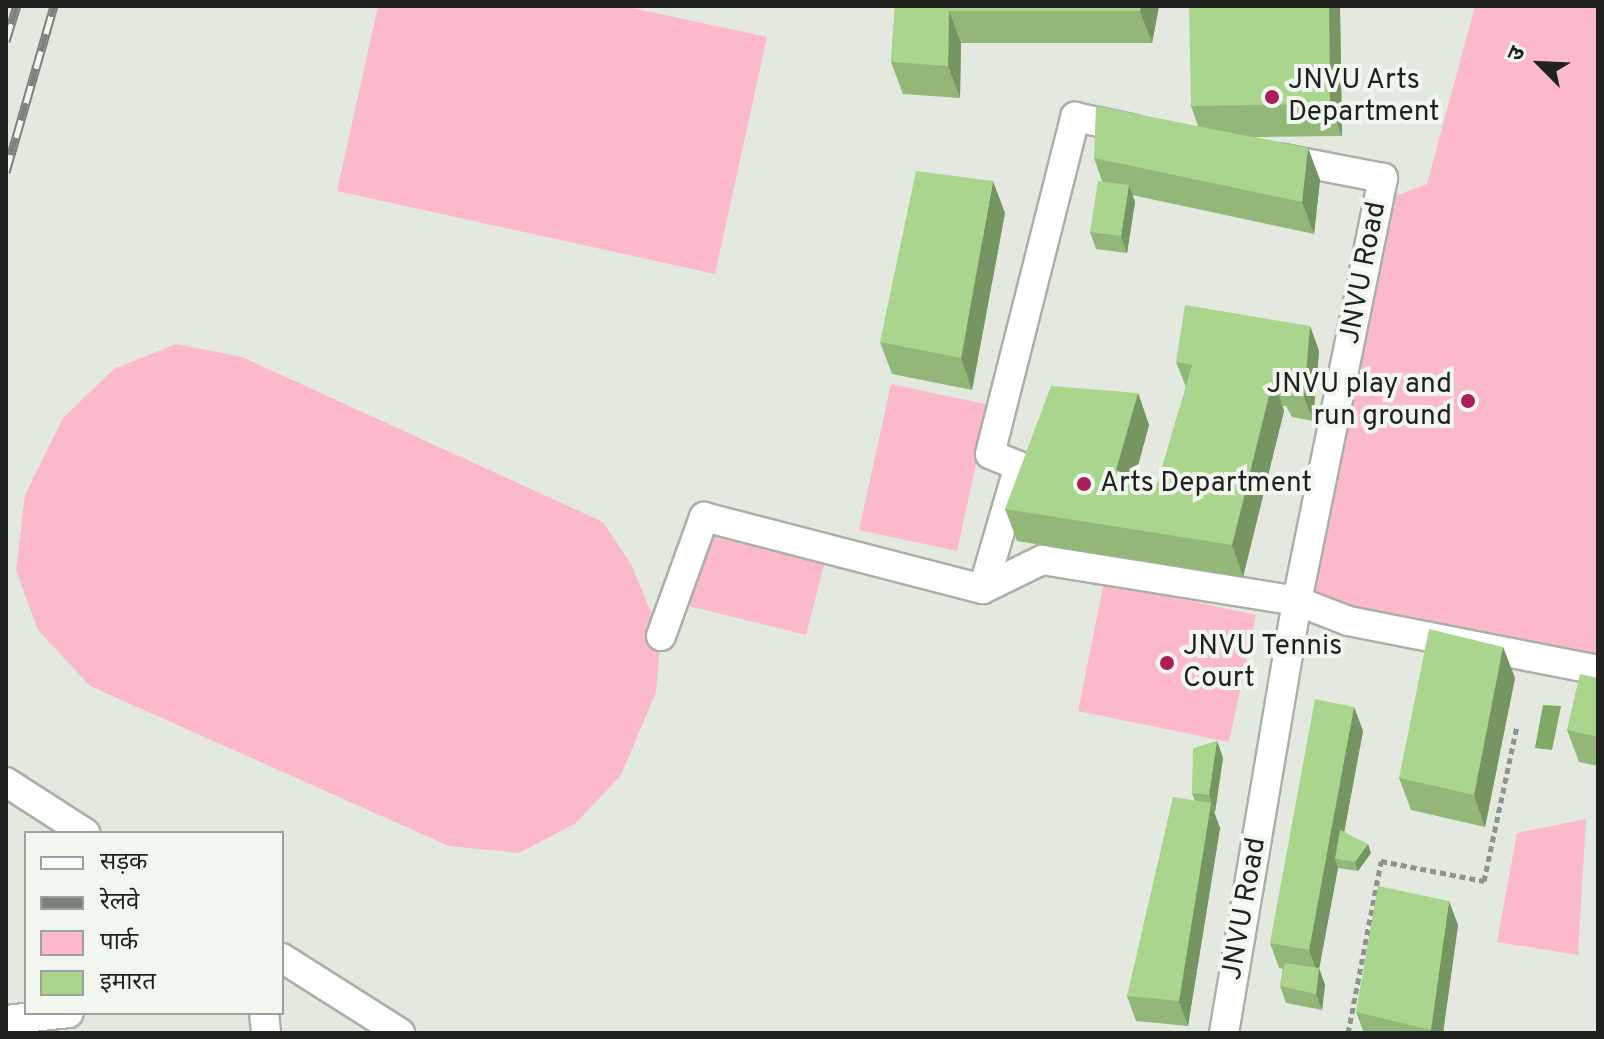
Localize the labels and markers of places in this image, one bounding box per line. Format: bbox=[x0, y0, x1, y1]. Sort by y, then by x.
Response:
place label: JNVU Arts Department bbox=[1288, 64, 1440, 130]
marker: JNVU Arts Department bbox=[1263, 88, 1281, 106]
place label: JNVU play and run ground bbox=[1267, 368, 1452, 434]
marker: JNVU play and run ground bbox=[1459, 392, 1477, 410]
place label: Arts Department bbox=[1100, 467, 1312, 501]
marker: Arts Department bbox=[1075, 475, 1093, 493]
place label: JNVU Tennis Court bbox=[1183, 630, 1343, 696]
marker: JNVU Tennis Court bbox=[1158, 654, 1176, 672]

